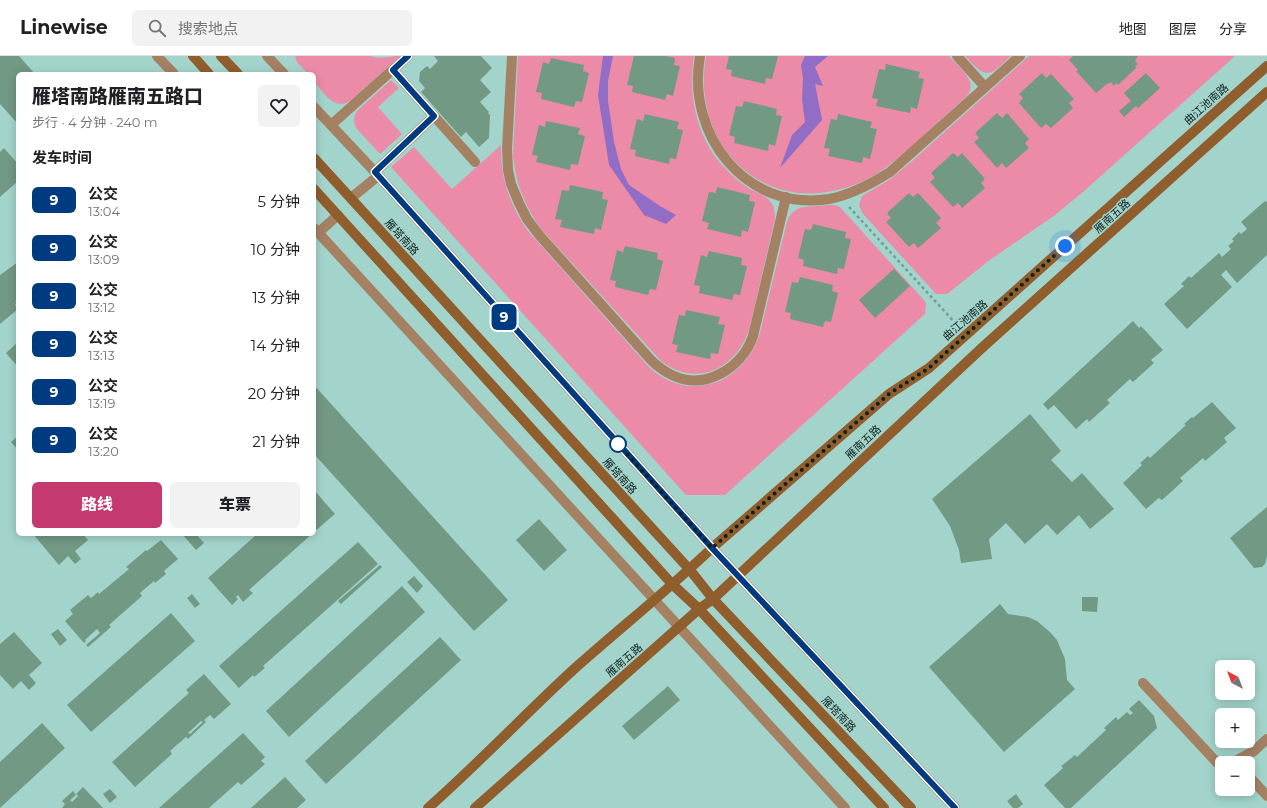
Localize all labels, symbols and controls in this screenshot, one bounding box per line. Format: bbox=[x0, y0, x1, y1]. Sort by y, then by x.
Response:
search box bbox=[132, 10, 412, 46]
text: Linewise bbox=[20, 16, 108, 39]
icon: search bbox=[146, 17, 168, 39]
text: 搜索地点 bbox=[178, 19, 238, 38]
text: 地图 bbox=[1119, 20, 1147, 38]
text: 图层 bbox=[1169, 20, 1197, 38]
text: 分享 bbox=[1219, 20, 1247, 38]
street label: 曲江池南路 bbox=[1181, 80, 1231, 128]
text: 雁塔南路雁南五路口 bbox=[32, 85, 203, 108]
button: heart bbox=[258, 85, 300, 127]
text: 步行 · 4 分钟 · 240 m bbox=[32, 114, 158, 130]
text: 发车时间 bbox=[32, 148, 92, 167]
text: 公交 bbox=[88, 184, 118, 203]
text: 9 bbox=[50, 191, 58, 209]
text: 5 分钟 bbox=[258, 192, 300, 211]
street label: 雁南五路 bbox=[1091, 196, 1133, 236]
text: 13:04 bbox=[88, 203, 120, 219]
street label: 雁塔南路 bbox=[382, 216, 422, 258]
text: 公交 bbox=[88, 232, 118, 251]
your location bbox=[1055, 236, 1075, 256]
text: 9 bbox=[50, 239, 58, 257]
text: 10 分钟 bbox=[251, 240, 300, 259]
text: 13:09 bbox=[88, 251, 119, 267]
text: 公交 bbox=[88, 280, 118, 299]
text: 9 bbox=[50, 287, 58, 305]
text: 13 分钟 bbox=[252, 288, 300, 307]
street label: 曲江池南路 bbox=[940, 297, 990, 343]
text: 13:12 bbox=[88, 299, 115, 315]
line badge: 9 bbox=[491, 304, 517, 330]
text: 9 bbox=[500, 308, 508, 326]
text: 公交 bbox=[88, 328, 118, 347]
text: 9 bbox=[50, 335, 58, 353]
text: 14 分钟 bbox=[251, 336, 300, 355]
text: 13:13 bbox=[88, 347, 115, 363]
text: 公交 bbox=[88, 376, 118, 395]
text: 9 bbox=[50, 383, 58, 401]
text: 20 分钟 bbox=[248, 384, 300, 403]
text: 13:19 bbox=[88, 395, 115, 411]
street label: 雁南五路 bbox=[842, 422, 884, 462]
text: 公交 bbox=[88, 424, 118, 443]
text: 9 bbox=[50, 431, 58, 449]
text: 21 分钟 bbox=[252, 432, 300, 451]
unlabelled marker bbox=[609, 435, 627, 453]
text: 13:20 bbox=[88, 443, 119, 459]
street label: 雁塔南路 bbox=[600, 455, 640, 497]
button: 路线 bbox=[32, 482, 162, 528]
button: 车票 bbox=[170, 482, 300, 528]
street label: 雁南五路 bbox=[603, 640, 645, 680]
north arrow bbox=[1215, 660, 1255, 700]
map controls bbox=[1215, 660, 1255, 796]
street label: 雁塔南路 bbox=[819, 693, 859, 735]
button: + bbox=[1215, 708, 1255, 748]
button: − bbox=[1215, 756, 1255, 796]

